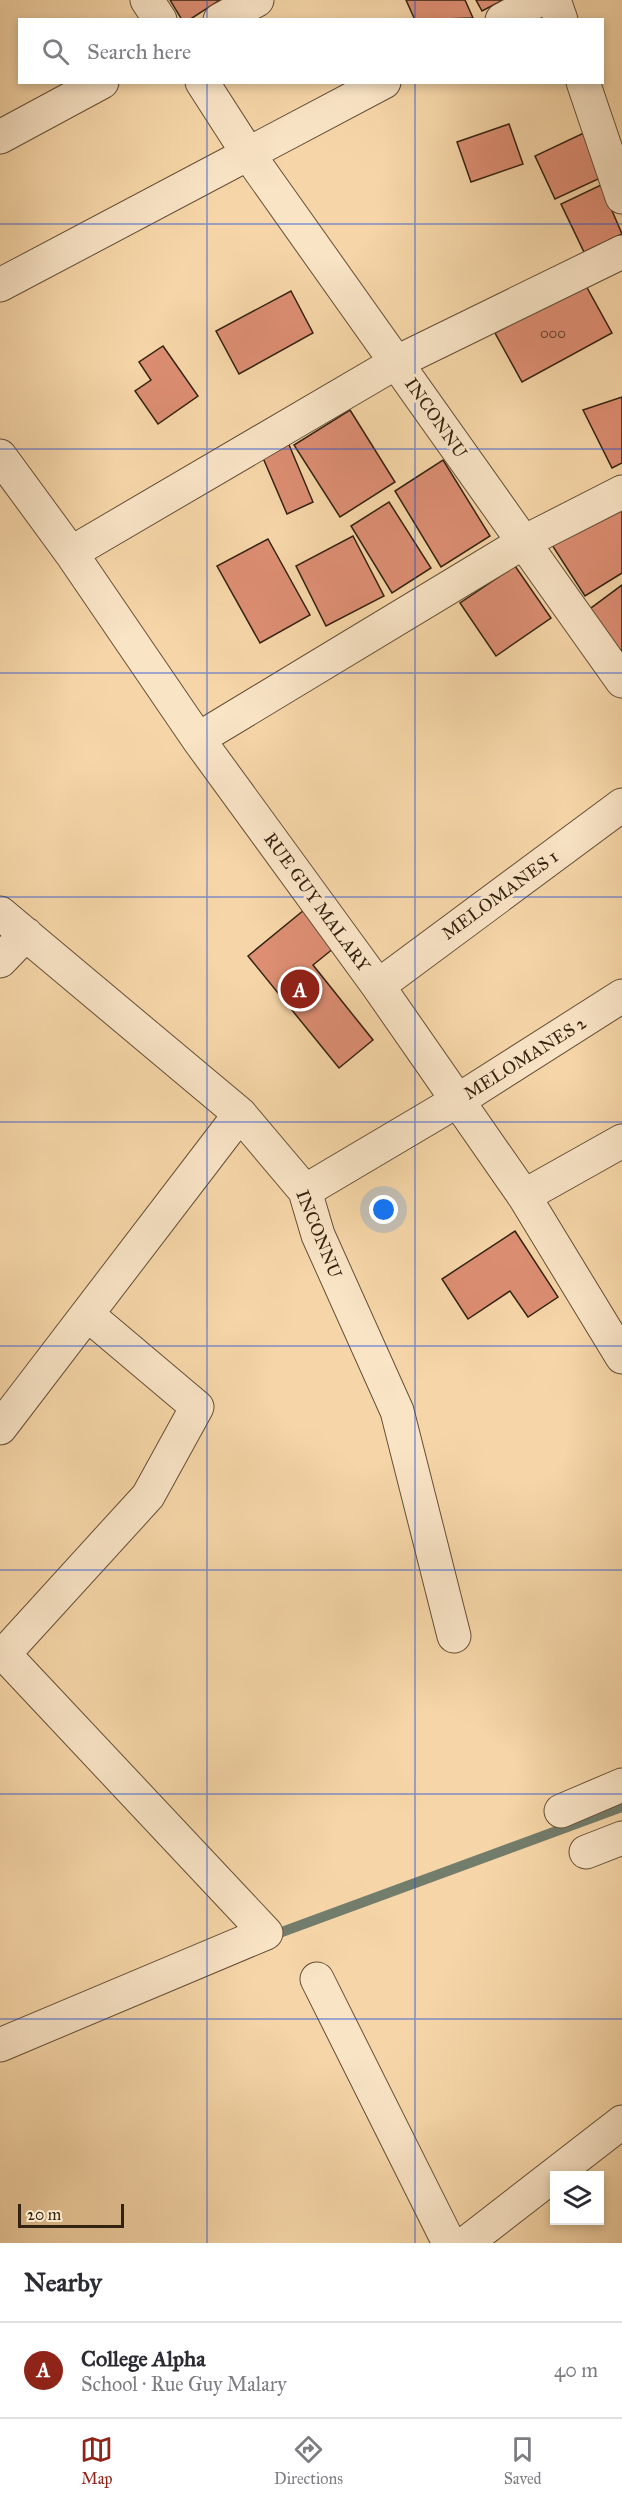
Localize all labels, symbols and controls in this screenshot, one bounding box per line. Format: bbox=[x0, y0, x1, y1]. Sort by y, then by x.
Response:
search box bbox=[18, 18, 604, 84]
icon: search bbox=[39, 35, 72, 68]
text: Search here bbox=[87, 38, 191, 65]
house number: 000 bbox=[540, 324, 566, 342]
street label: INCONNU bbox=[400, 373, 472, 463]
street label: RUE GUY MALARY bbox=[259, 828, 375, 976]
street label: MELOMANES 1 bbox=[438, 845, 562, 945]
pin: A bbox=[280, 966, 320, 1012]
street label: MELOMANES 2 bbox=[460, 1011, 590, 1104]
street label: INCONNU bbox=[291, 1187, 347, 1282]
your location bbox=[369, 1195, 398, 1224]
map controls bbox=[550, 2171, 604, 2225]
button: layers bbox=[550, 2171, 604, 2225]
scale bar bbox=[18, 2201, 124, 2228]
text: 20 m bbox=[27, 2205, 61, 2224]
text: Nearby bbox=[24, 2266, 102, 2298]
text: College Alpha bbox=[81, 2345, 205, 2372]
text: A bbox=[37, 2358, 50, 2382]
text: 40 m bbox=[554, 2358, 598, 2382]
text: School · Rue Guy Malary bbox=[81, 2372, 287, 2396]
tab: Map bbox=[80, 2433, 113, 2488]
tab: Directions bbox=[274, 2433, 343, 2488]
tab: Saved bbox=[504, 2433, 542, 2488]

